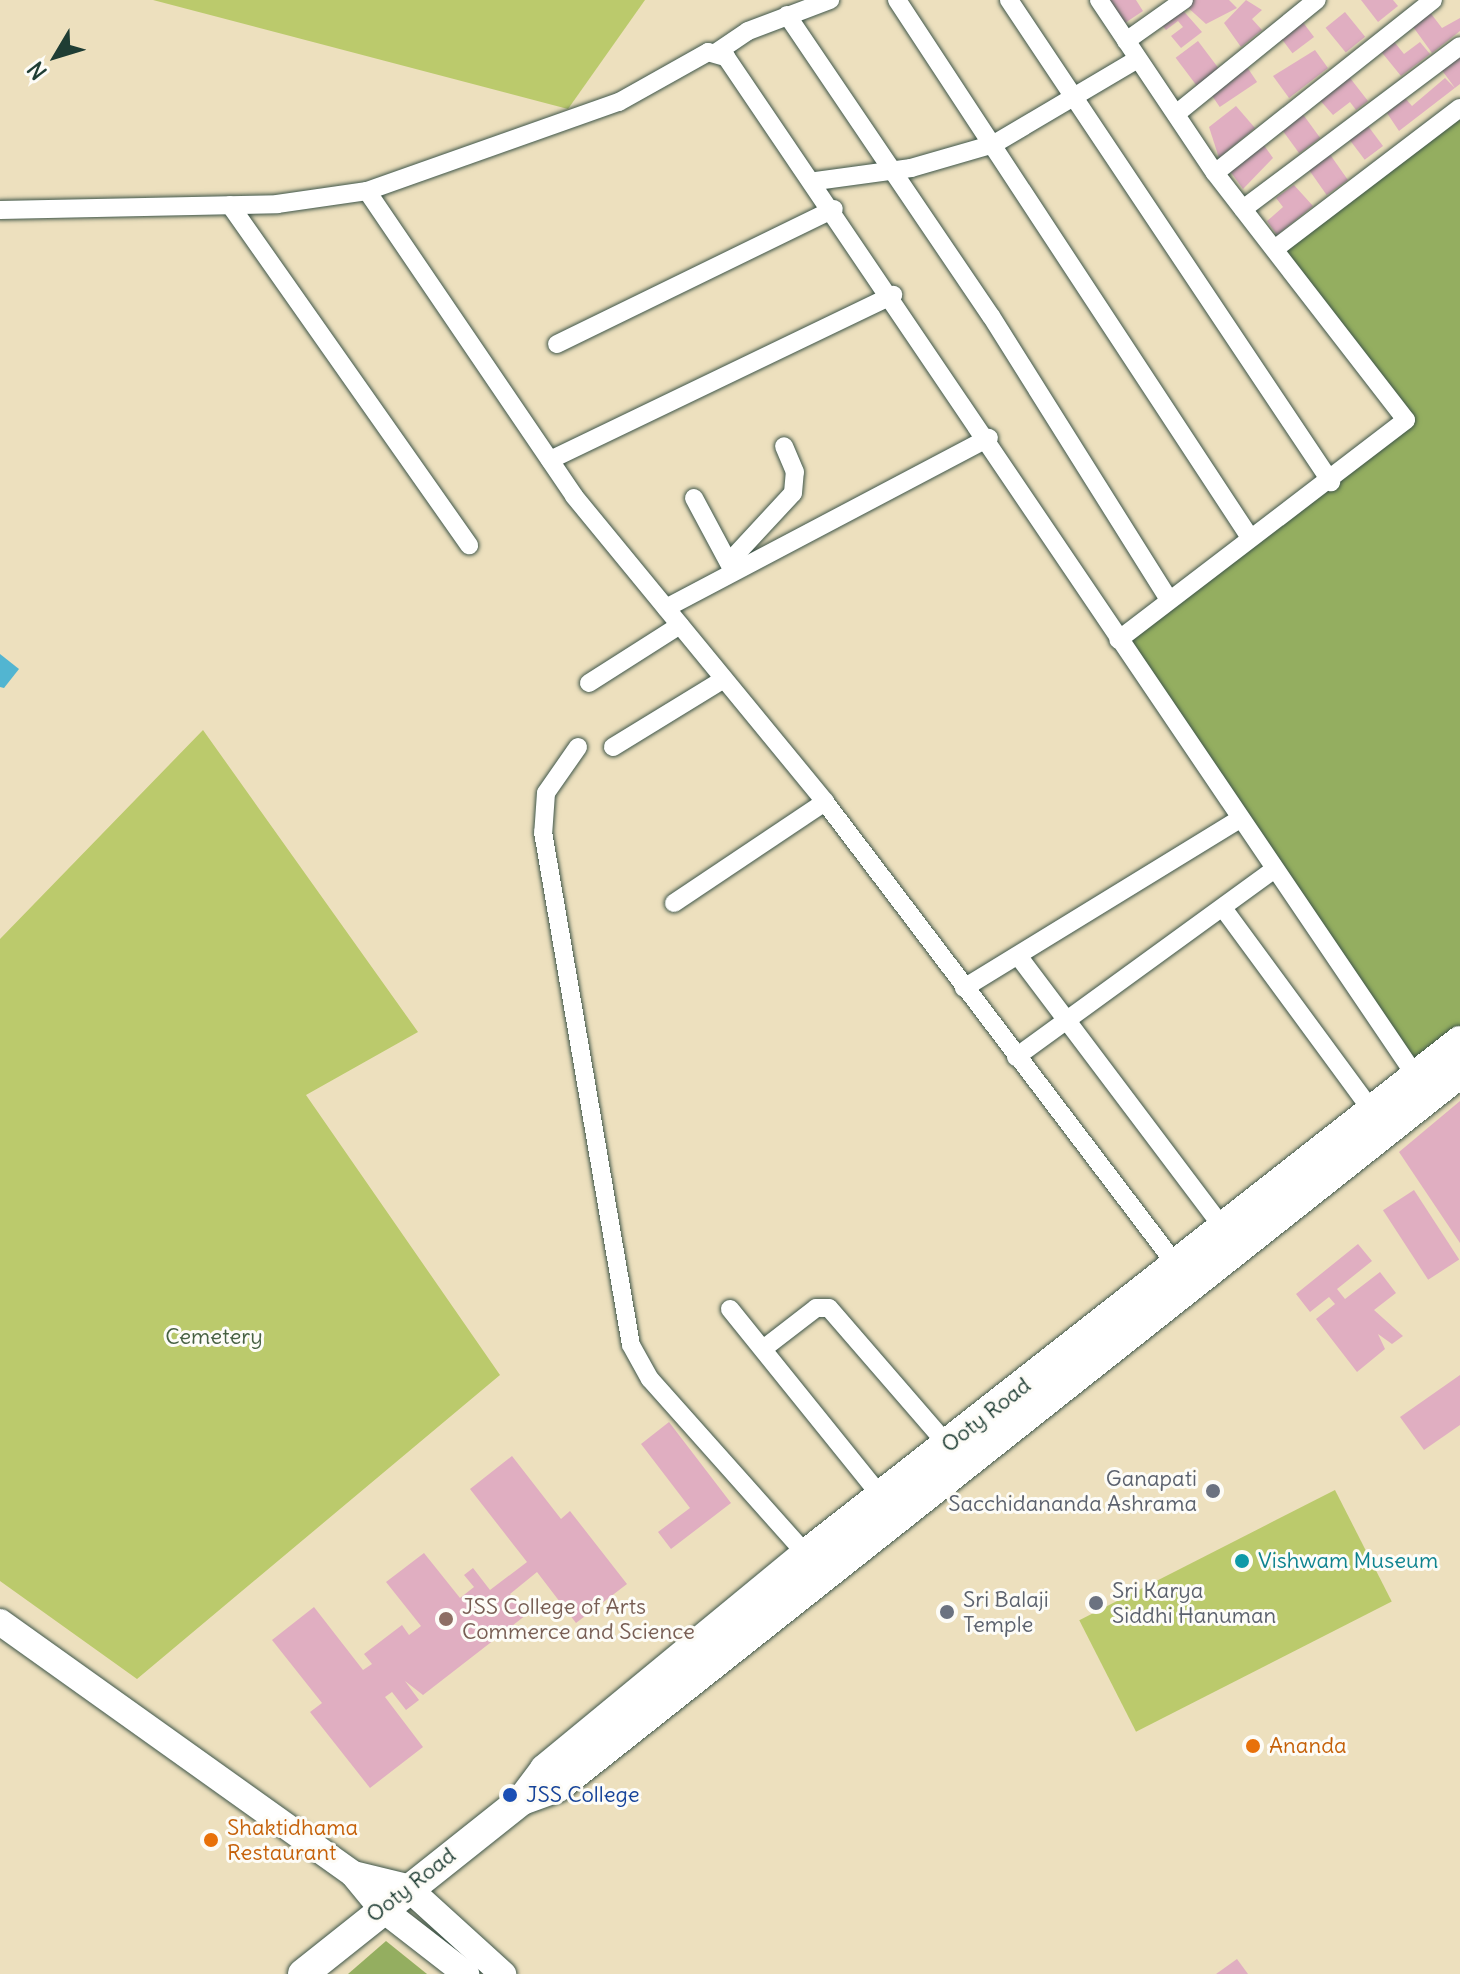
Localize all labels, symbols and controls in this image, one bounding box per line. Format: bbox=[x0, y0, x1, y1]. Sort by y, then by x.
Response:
north arrow bbox=[16, 16, 96, 96]
text: N bbox=[21, 56, 53, 85]
park label: Cemetery bbox=[165, 1324, 263, 1350]
street label: Ooty Road bbox=[936, 1372, 1036, 1458]
place label: Ganapati Sacchidananda Ashrama bbox=[948, 1465, 1197, 1516]
marker: Ganapati Sacchidananda Ashrama bbox=[1204, 1482, 1222, 1500]
place label: Vishwam Museum bbox=[1258, 1548, 1438, 1574]
marker: Vishwam Museum bbox=[1233, 1552, 1251, 1570]
place label: Sri Karya Siddhi Hanuman bbox=[1112, 1577, 1276, 1628]
place label: Sri Balaji Temple bbox=[963, 1586, 1049, 1638]
place label: JSS College of Arts Commerce and Science bbox=[462, 1593, 695, 1644]
marker: Sri Karya Siddhi Hanuman bbox=[1087, 1594, 1105, 1612]
marker: Sri Balaji Temple bbox=[938, 1603, 956, 1621]
marker: JSS College of Arts Commerce and Science bbox=[437, 1610, 455, 1628]
place label: Ananda bbox=[1269, 1733, 1347, 1759]
marker: Ananda bbox=[1244, 1737, 1262, 1755]
place label: JSS College bbox=[526, 1782, 640, 1808]
marker: JSS College bbox=[501, 1786, 519, 1804]
place label: Shaktidhama Restaurant bbox=[227, 1814, 358, 1866]
marker: Shaktidhama Restaurant bbox=[202, 1831, 220, 1849]
street label: Ooty Road bbox=[361, 1842, 461, 1928]

